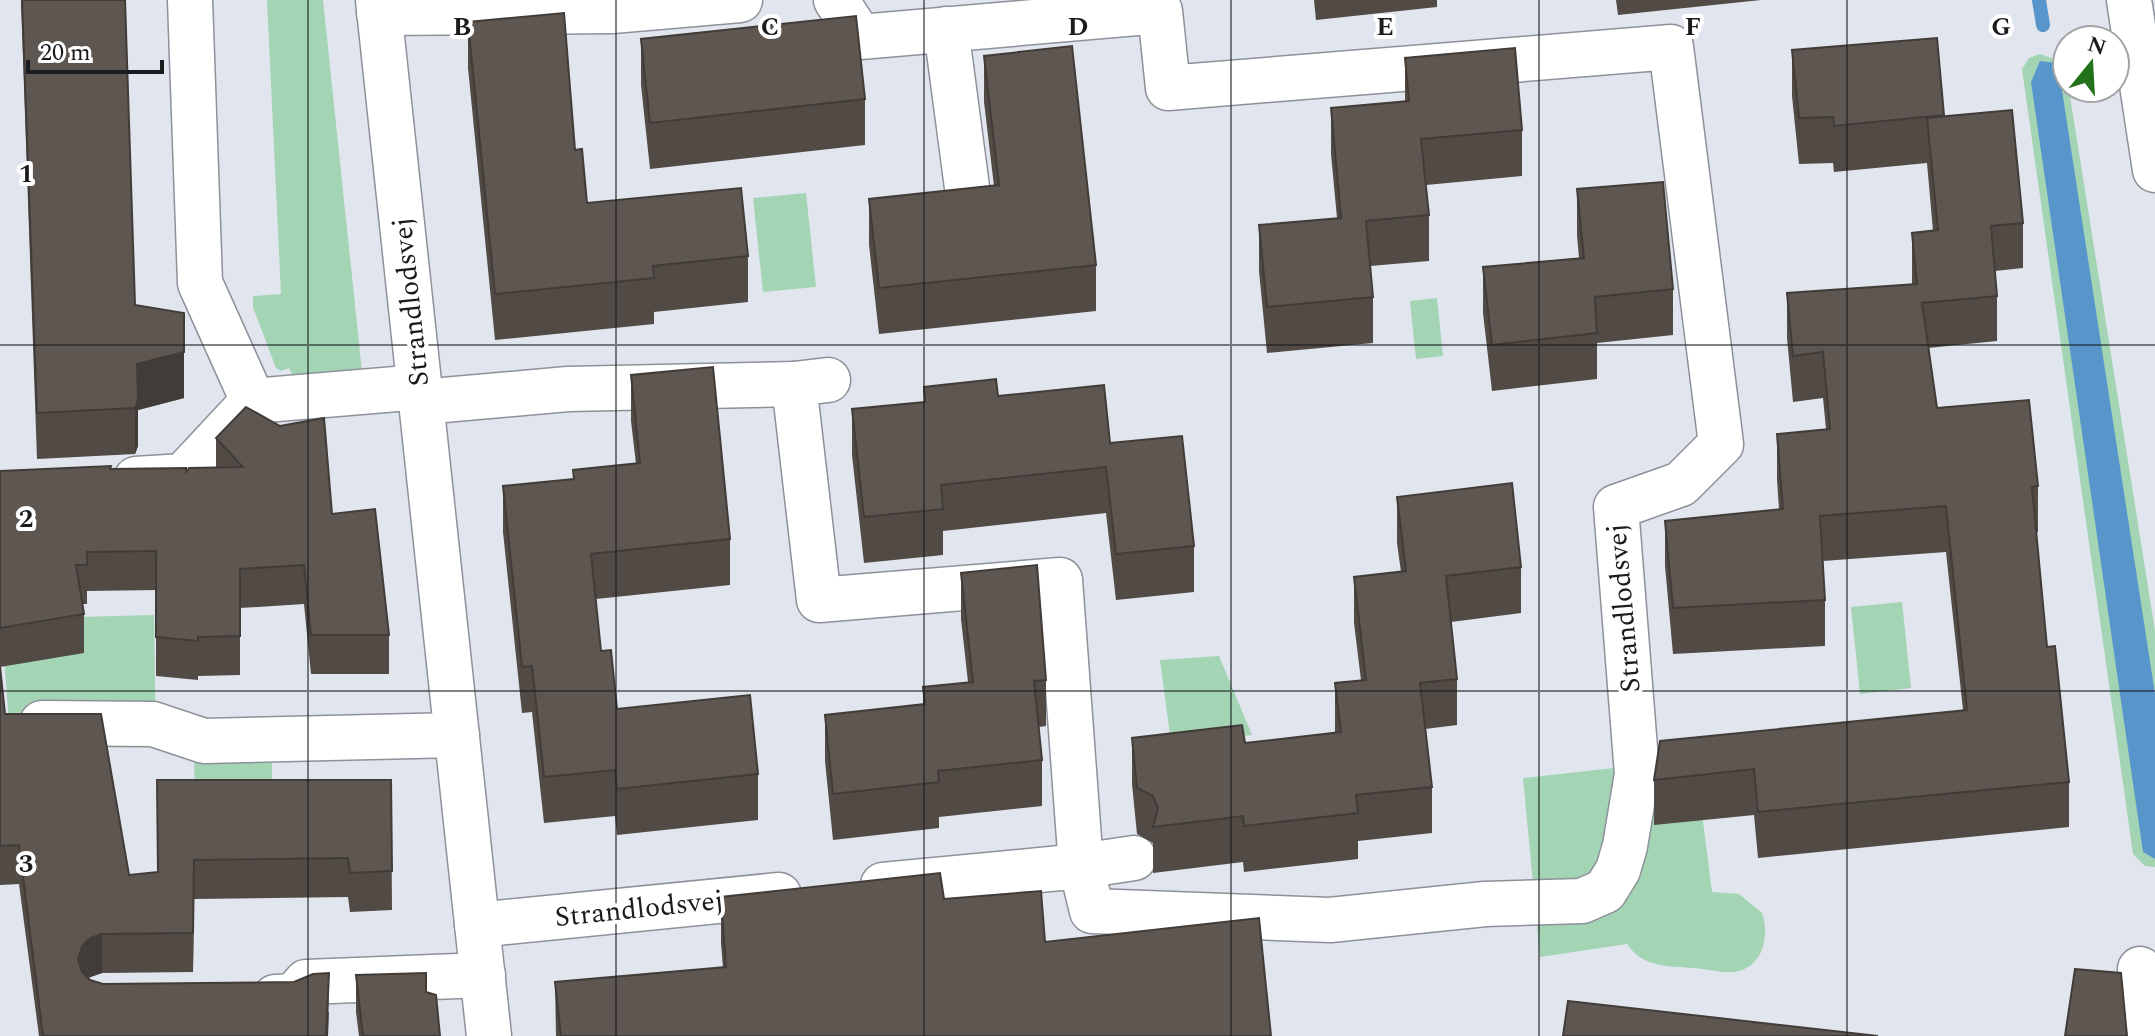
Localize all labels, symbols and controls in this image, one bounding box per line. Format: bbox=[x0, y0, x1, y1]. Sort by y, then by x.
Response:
text: B bbox=[453, 7, 471, 47]
text: C bbox=[761, 7, 779, 47]
text: D bbox=[1068, 7, 1088, 47]
text: E bbox=[1376, 7, 1394, 47]
text: F bbox=[1685, 7, 1701, 47]
text: G bbox=[1991, 7, 2011, 47]
scale bar bbox=[28, 24, 162, 74]
north arrow bbox=[2051, 24, 2131, 104]
text: N bbox=[2083, 28, 2110, 65]
text: 20 m bbox=[40, 35, 91, 71]
text: 1 bbox=[19, 154, 33, 194]
street label: Strandlodsvej bbox=[381, 216, 441, 388]
text: 2 bbox=[19, 499, 33, 539]
street label: Strandlodsvej bbox=[1595, 522, 1653, 694]
text: 3 bbox=[19, 844, 33, 884]
street label: Strandlodsvej bbox=[553, 879, 725, 939]

